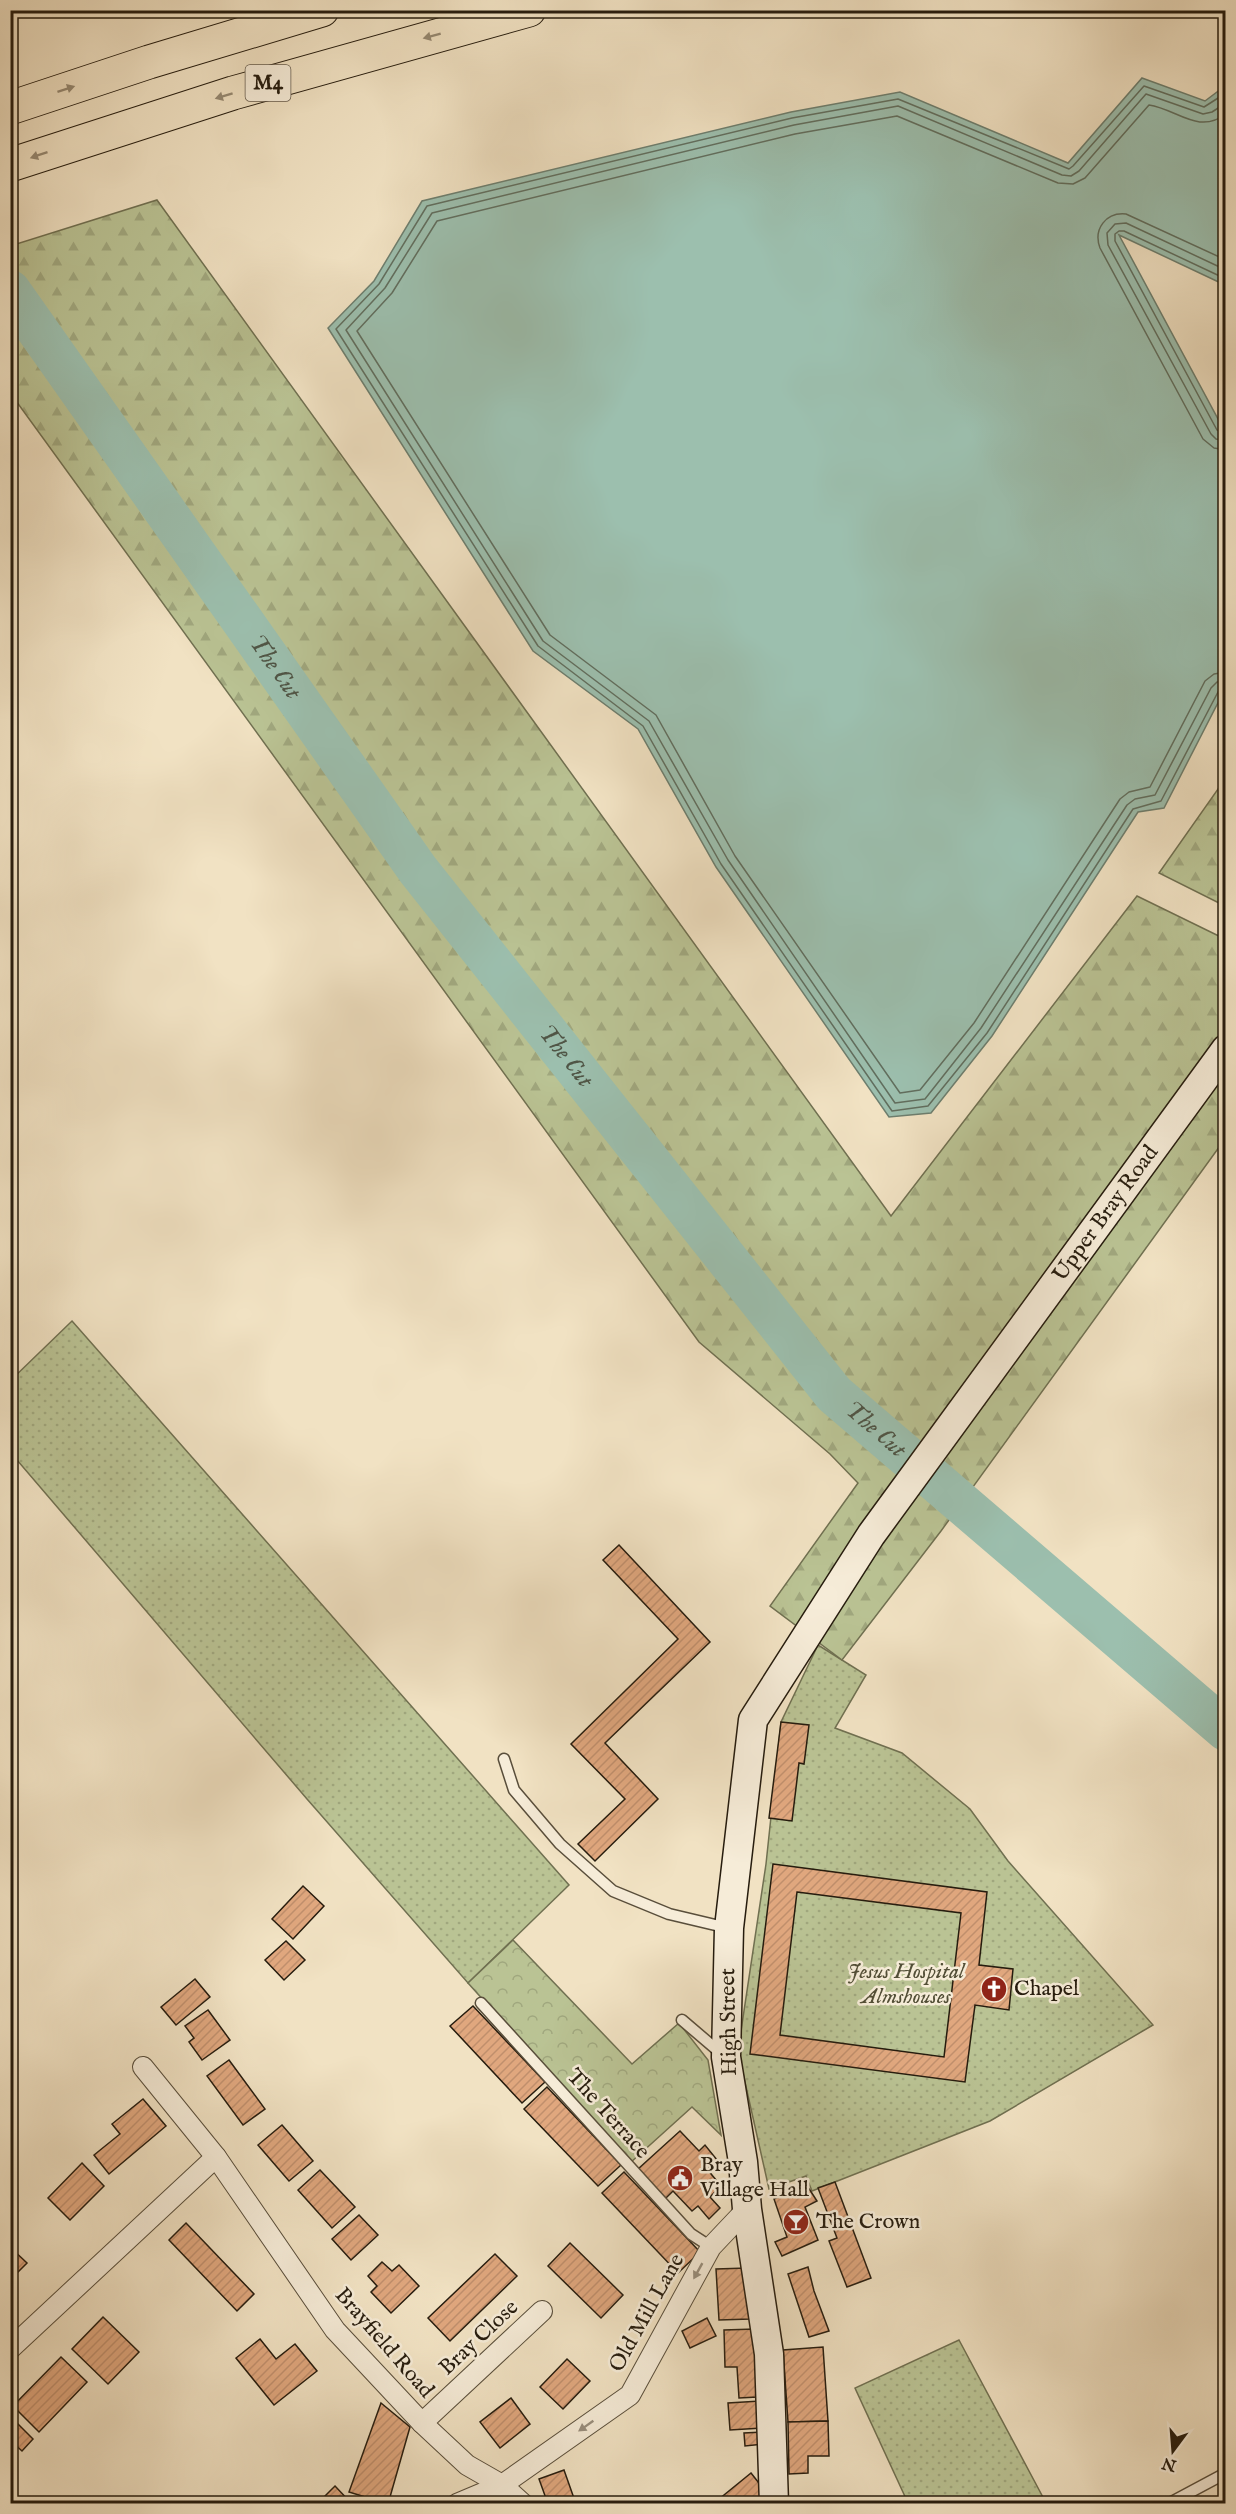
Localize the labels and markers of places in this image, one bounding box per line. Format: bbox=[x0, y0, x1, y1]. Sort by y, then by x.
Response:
church icon: Chapel bbox=[979, 1974, 1009, 2004]
place label: Chapel bbox=[1014, 1975, 1079, 2003]
place label: Bray Village Hall bbox=[699, 2151, 809, 2204]
public building icon: Bray Village Hall bbox=[665, 2163, 695, 2193]
bar icon: The Crown bbox=[781, 2207, 811, 2237]
place label: The Crown bbox=[816, 2208, 920, 2236]

